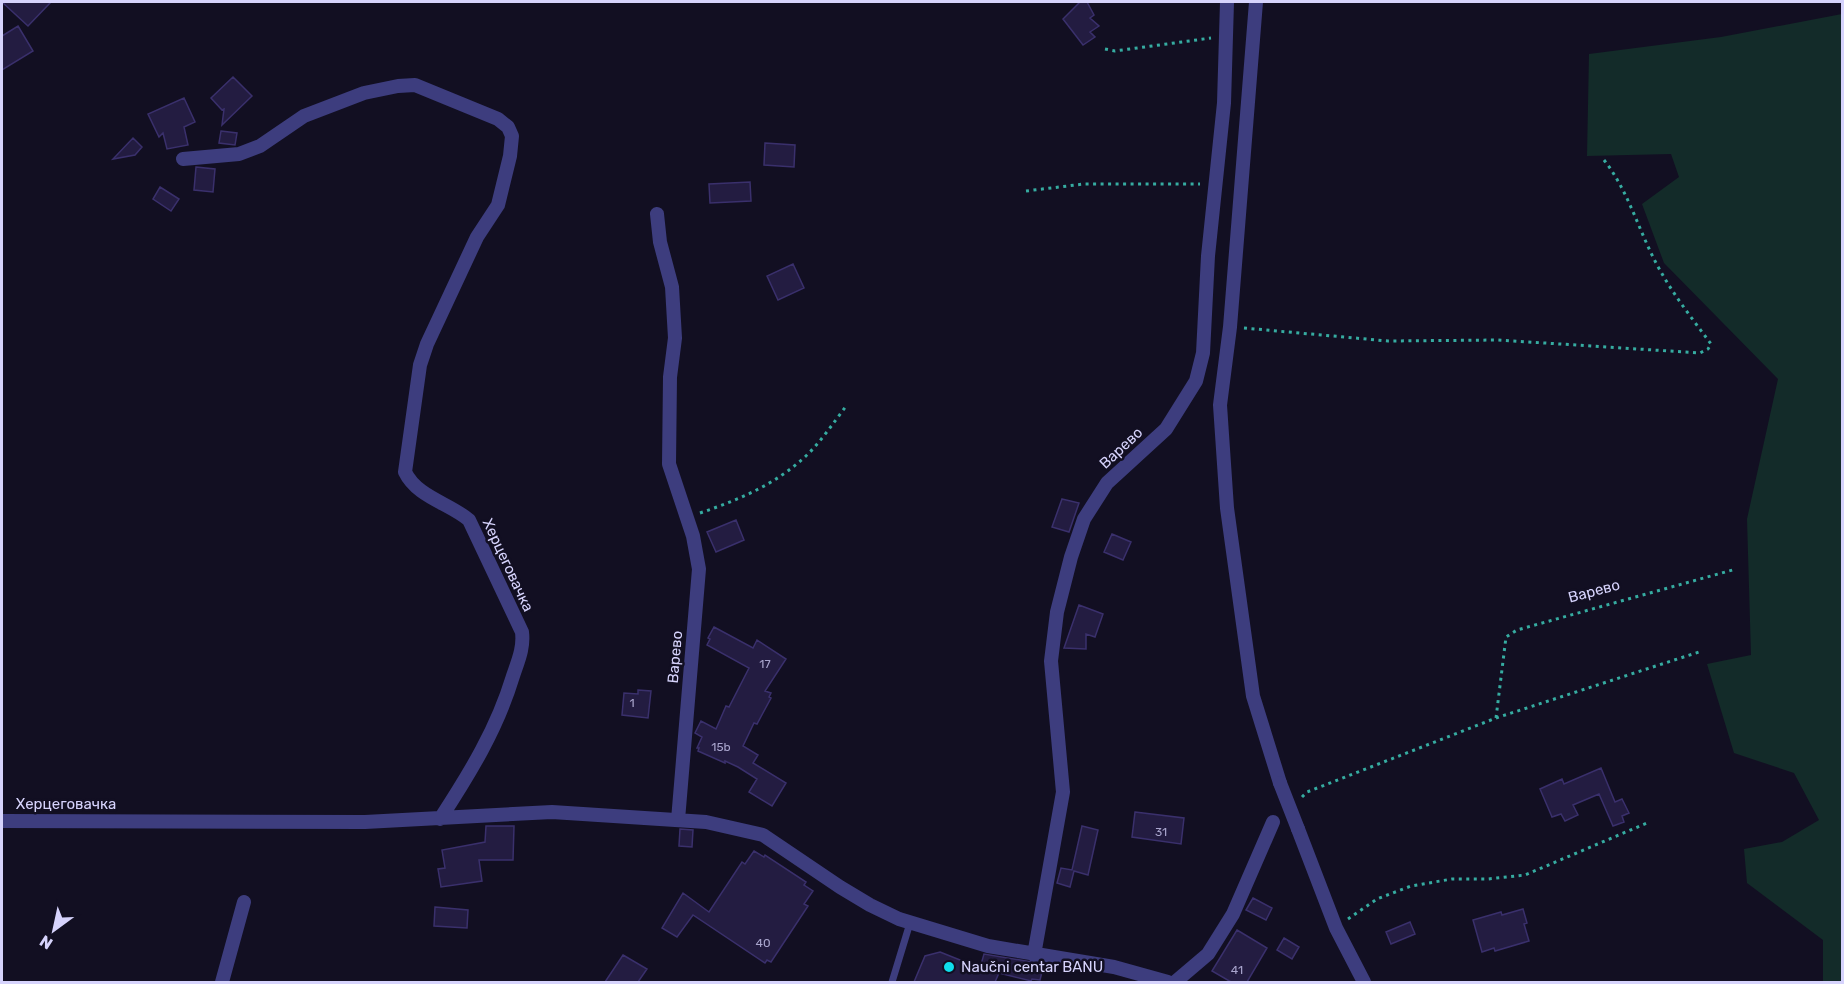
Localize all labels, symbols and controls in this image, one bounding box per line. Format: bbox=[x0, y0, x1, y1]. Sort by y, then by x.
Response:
street label: Варево bbox=[1096, 423, 1146, 473]
street label: Херцеговачка bbox=[479, 516, 537, 614]
street label: Варево bbox=[1566, 575, 1622, 607]
street label: Варево bbox=[664, 630, 686, 684]
house number: 17 bbox=[759, 657, 771, 671]
house number: 1 bbox=[629, 696, 635, 710]
house number: 15b bbox=[711, 740, 731, 754]
street label: Херцеговачка bbox=[16, 795, 116, 813]
house number: 31 bbox=[1155, 825, 1167, 839]
north arrow bbox=[24, 900, 84, 960]
text: N bbox=[36, 931, 56, 953]
house number: 40 bbox=[755, 936, 771, 950]
place label: Naučni centar BANU bbox=[961, 958, 1103, 976]
marker: Naučni centar BANU bbox=[942, 960, 956, 974]
house number: 41 bbox=[1231, 963, 1243, 977]

